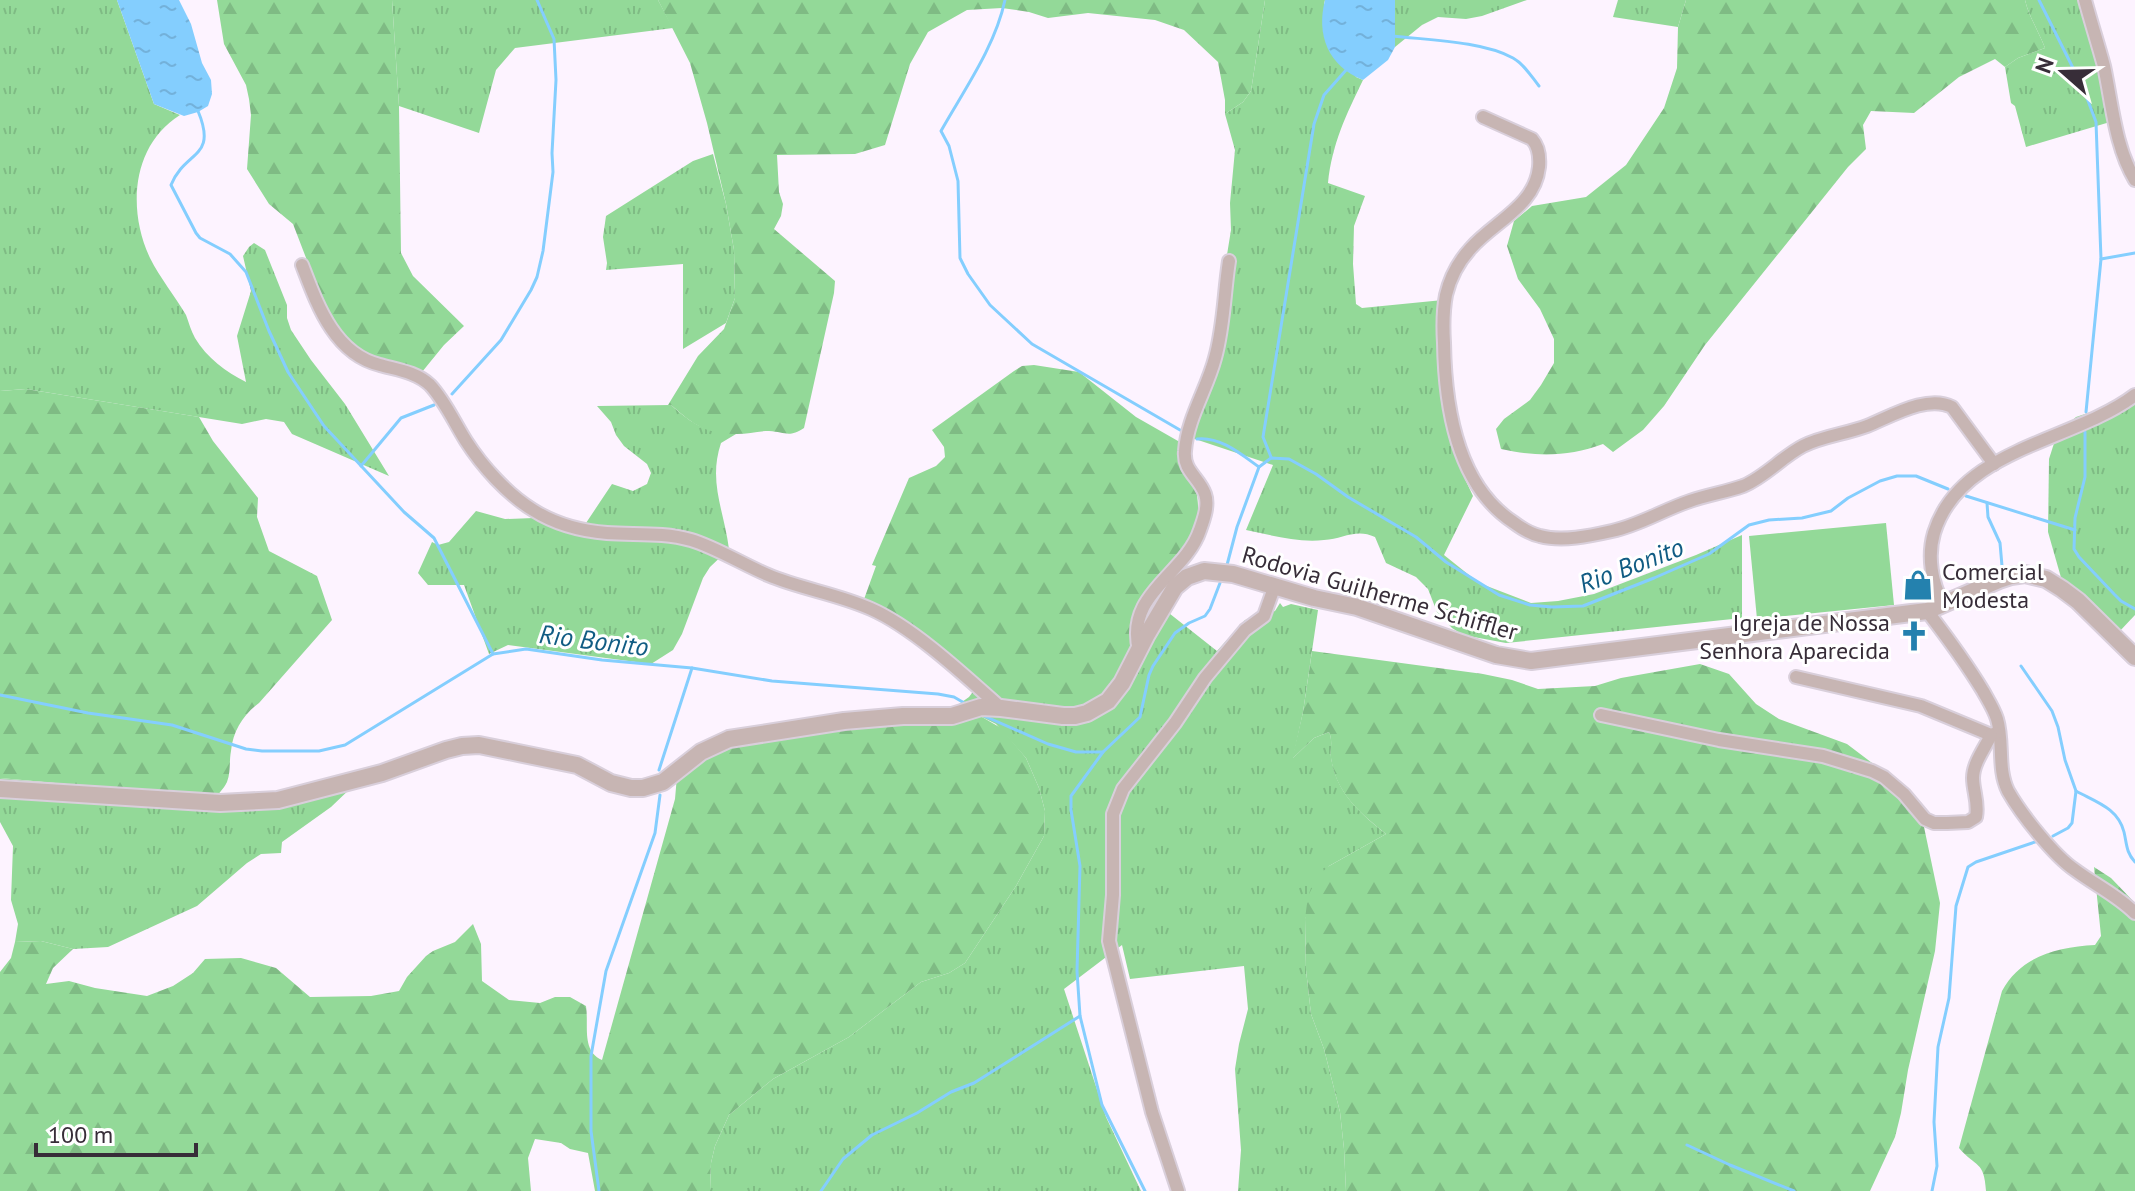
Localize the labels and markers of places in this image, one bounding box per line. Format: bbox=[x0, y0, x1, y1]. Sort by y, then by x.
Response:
place label: Comercial Modesta bbox=[1942, 556, 2044, 615]
shop icon: Comercial Modesta bbox=[1901, 568, 1935, 602]
place label: Igreja de Nossa Senhora Aparecida bbox=[1699, 607, 1890, 666]
church icon: Igreja de Nossa Senhora Aparecida bbox=[1897, 619, 1931, 653]

